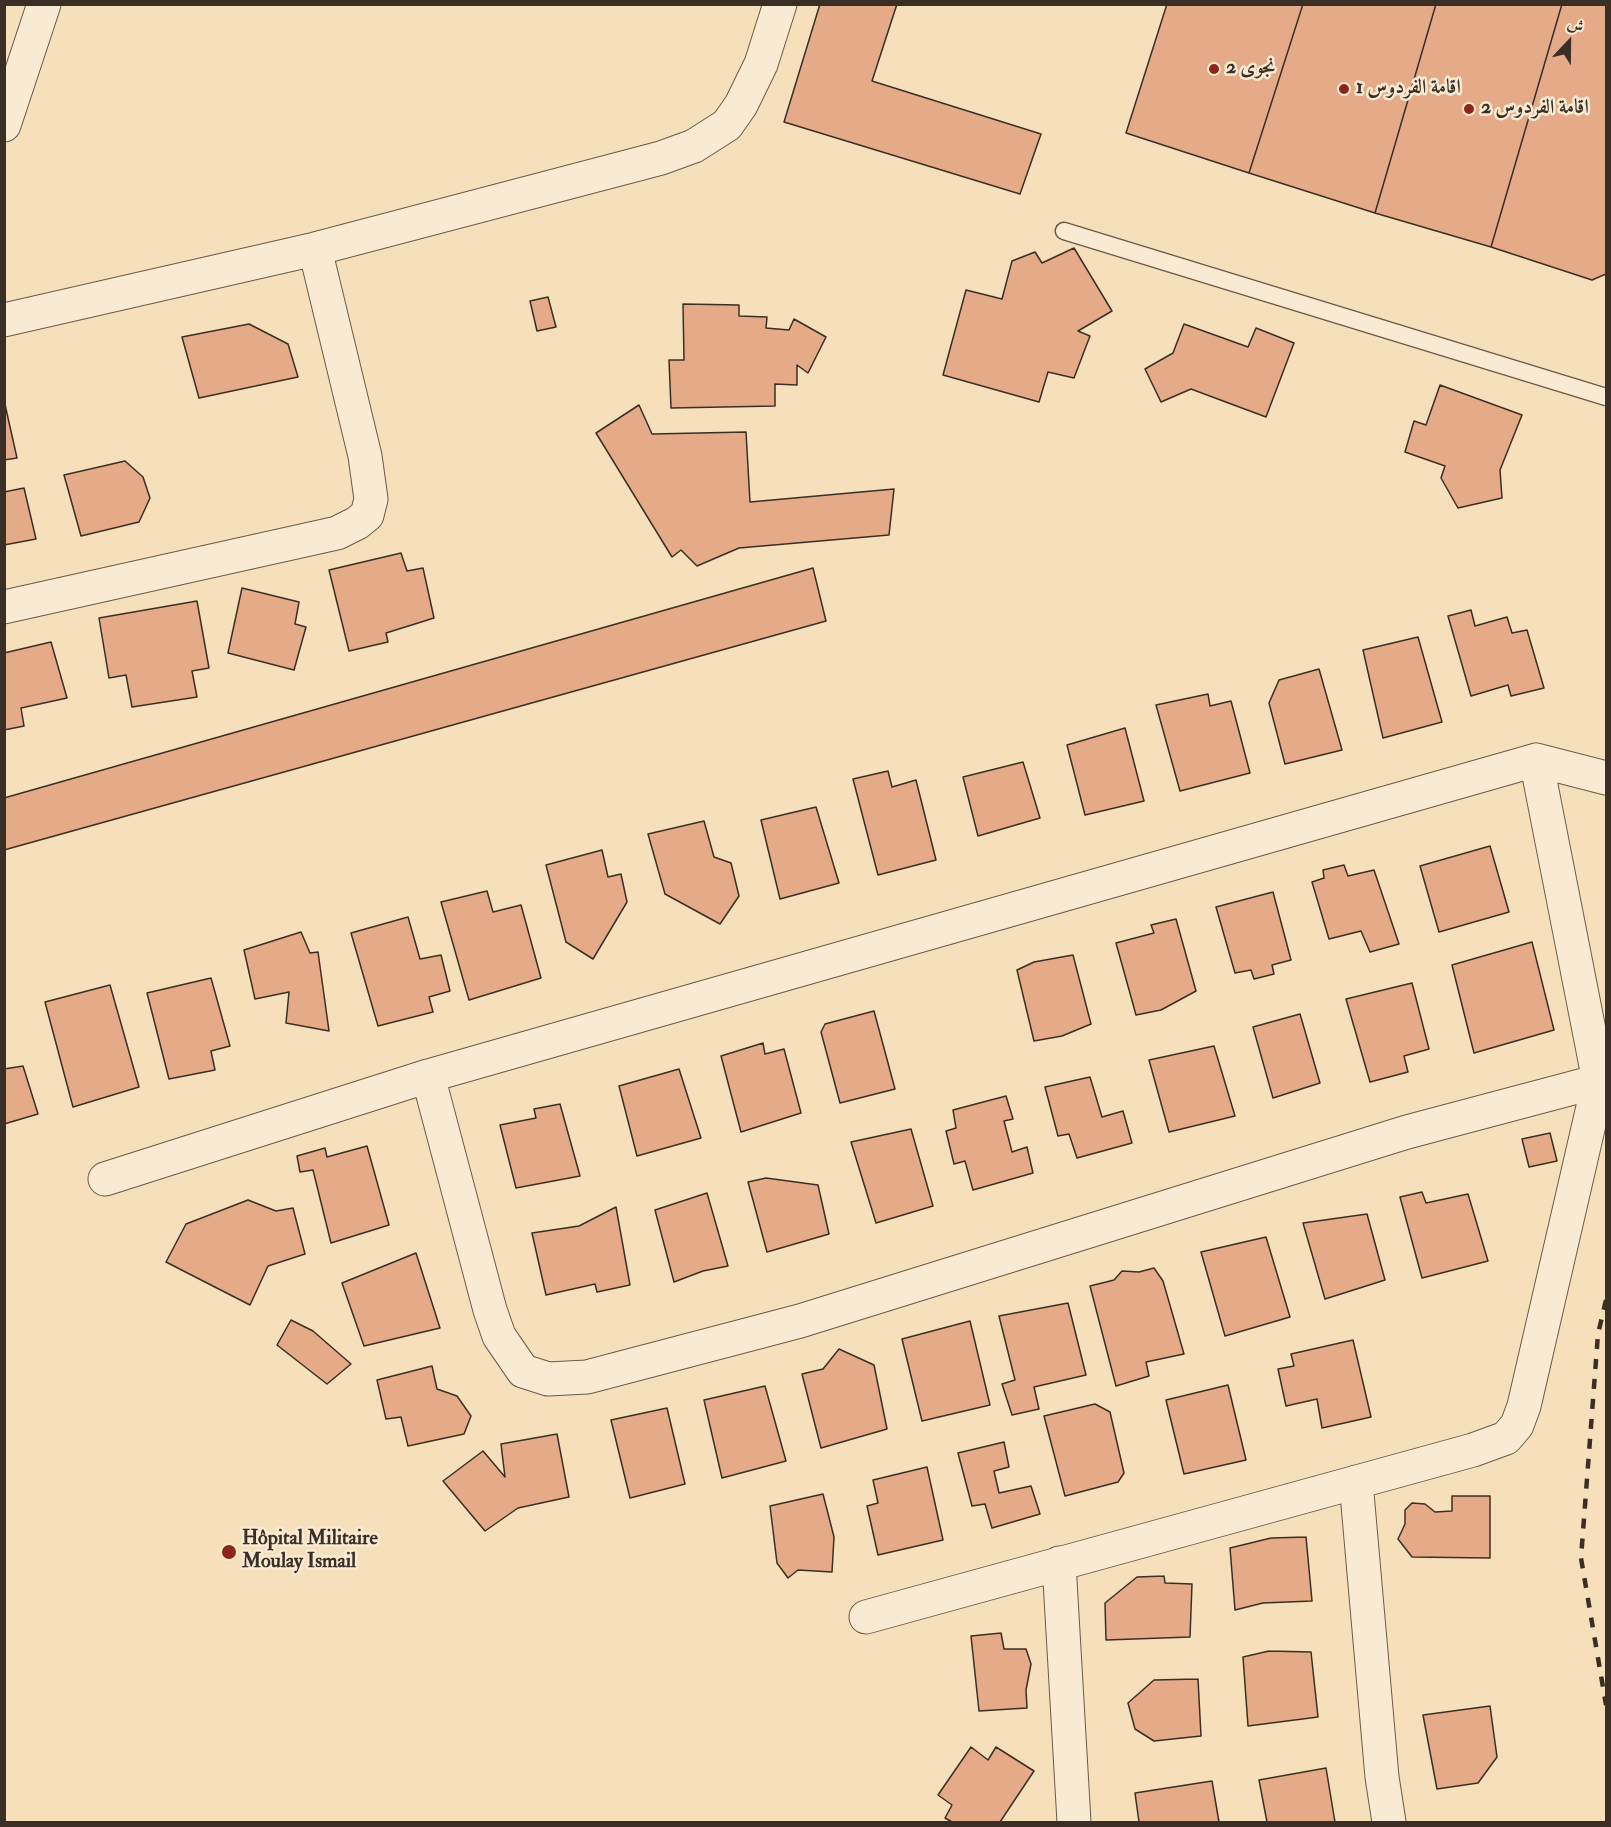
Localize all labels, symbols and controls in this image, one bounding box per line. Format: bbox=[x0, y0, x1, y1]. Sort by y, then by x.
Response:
north arrow bbox=[1539, 12, 1599, 72]
text: ش bbox=[1565, 13, 1587, 38]
place label: نجوى 2 bbox=[1226, 57, 1275, 81]
marker: نجوى 2 bbox=[1207, 62, 1221, 76]
place label: اقامة الفردوس 1 bbox=[1356, 77, 1461, 101]
marker: اقامة الفردوس 1 bbox=[1337, 82, 1351, 96]
place label: اقامة الفردوس 2 bbox=[1481, 97, 1589, 121]
marker: اقامة الفردوس 2 bbox=[1462, 102, 1476, 116]
place label: Hôpital Militaire Moulay Ismail bbox=[242, 1528, 378, 1575]
marker: Hôpital Militaire Moulay Ismail bbox=[220, 1543, 238, 1561]

